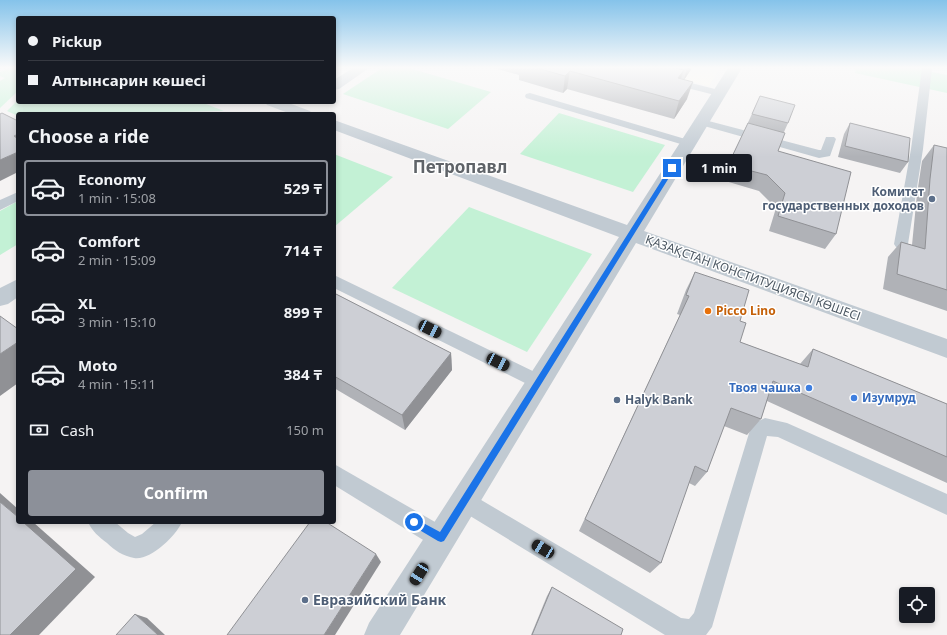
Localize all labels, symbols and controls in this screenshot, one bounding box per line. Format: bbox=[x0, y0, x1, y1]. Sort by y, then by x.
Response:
text: Pickup bbox=[52, 31, 102, 51]
text: Алтынсарин көшесі bbox=[52, 70, 206, 90]
text: Choose a ride bbox=[28, 124, 149, 148]
callout: 1 min bbox=[686, 154, 752, 182]
district label: Петропавл bbox=[413, 155, 507, 178]
route end bbox=[663, 159, 681, 177]
text: 1 min bbox=[701, 159, 737, 177]
text: Economy bbox=[78, 169, 146, 189]
icon: car bbox=[30, 170, 66, 206]
text: 529 ₸ bbox=[284, 178, 322, 198]
place label: Комитет государственных доходов bbox=[762, 183, 924, 214]
text: 1 min · 15:08 bbox=[78, 189, 156, 207]
marker: Комитет государственных доходов bbox=[927, 194, 937, 204]
text: Comfort bbox=[78, 231, 140, 251]
street label: ҚАЗАҚСТАН КОНСТИТУЦИЯСЫ КӨШЕСІ bbox=[643, 231, 863, 324]
icon: car bbox=[30, 232, 66, 268]
text: 714 ₸ bbox=[284, 240, 322, 260]
text: 2 min · 15:09 bbox=[78, 251, 156, 269]
text: XL bbox=[78, 293, 96, 313]
icon: car bbox=[30, 294, 66, 330]
text: 899 ₸ bbox=[284, 302, 322, 322]
place label: Picco Lino bbox=[716, 302, 776, 319]
marker: Picco Lino bbox=[703, 306, 713, 316]
text: 3 min · 15:10 bbox=[78, 313, 156, 331]
car bbox=[417, 318, 443, 340]
car bbox=[485, 351, 511, 373]
text: Moto bbox=[78, 355, 117, 375]
icon: car bbox=[30, 356, 66, 392]
text: 384 ₸ bbox=[284, 364, 322, 384]
text: 4 min · 15:11 bbox=[78, 375, 156, 393]
place label: Твоя чашка bbox=[729, 379, 801, 396]
marker: Твоя чашка bbox=[804, 383, 814, 393]
place label: Изумруд bbox=[862, 389, 916, 406]
place label: Halyk Bank bbox=[625, 391, 693, 408]
marker: Изумруд bbox=[849, 393, 859, 403]
marker: Halyk Bank bbox=[612, 395, 622, 405]
icon: cash bbox=[28, 419, 50, 441]
text: Cash bbox=[60, 420, 94, 440]
text: 150 m bbox=[286, 421, 324, 439]
button: Confirm bbox=[28, 470, 324, 516]
route start bbox=[405, 513, 423, 531]
car bbox=[530, 538, 556, 560]
car bbox=[408, 561, 430, 587]
map controls bbox=[899, 587, 935, 623]
button: locate bbox=[899, 587, 935, 623]
place label: Евразийский Банк bbox=[313, 590, 447, 609]
marker: Евразийский Банк bbox=[300, 595, 310, 605]

